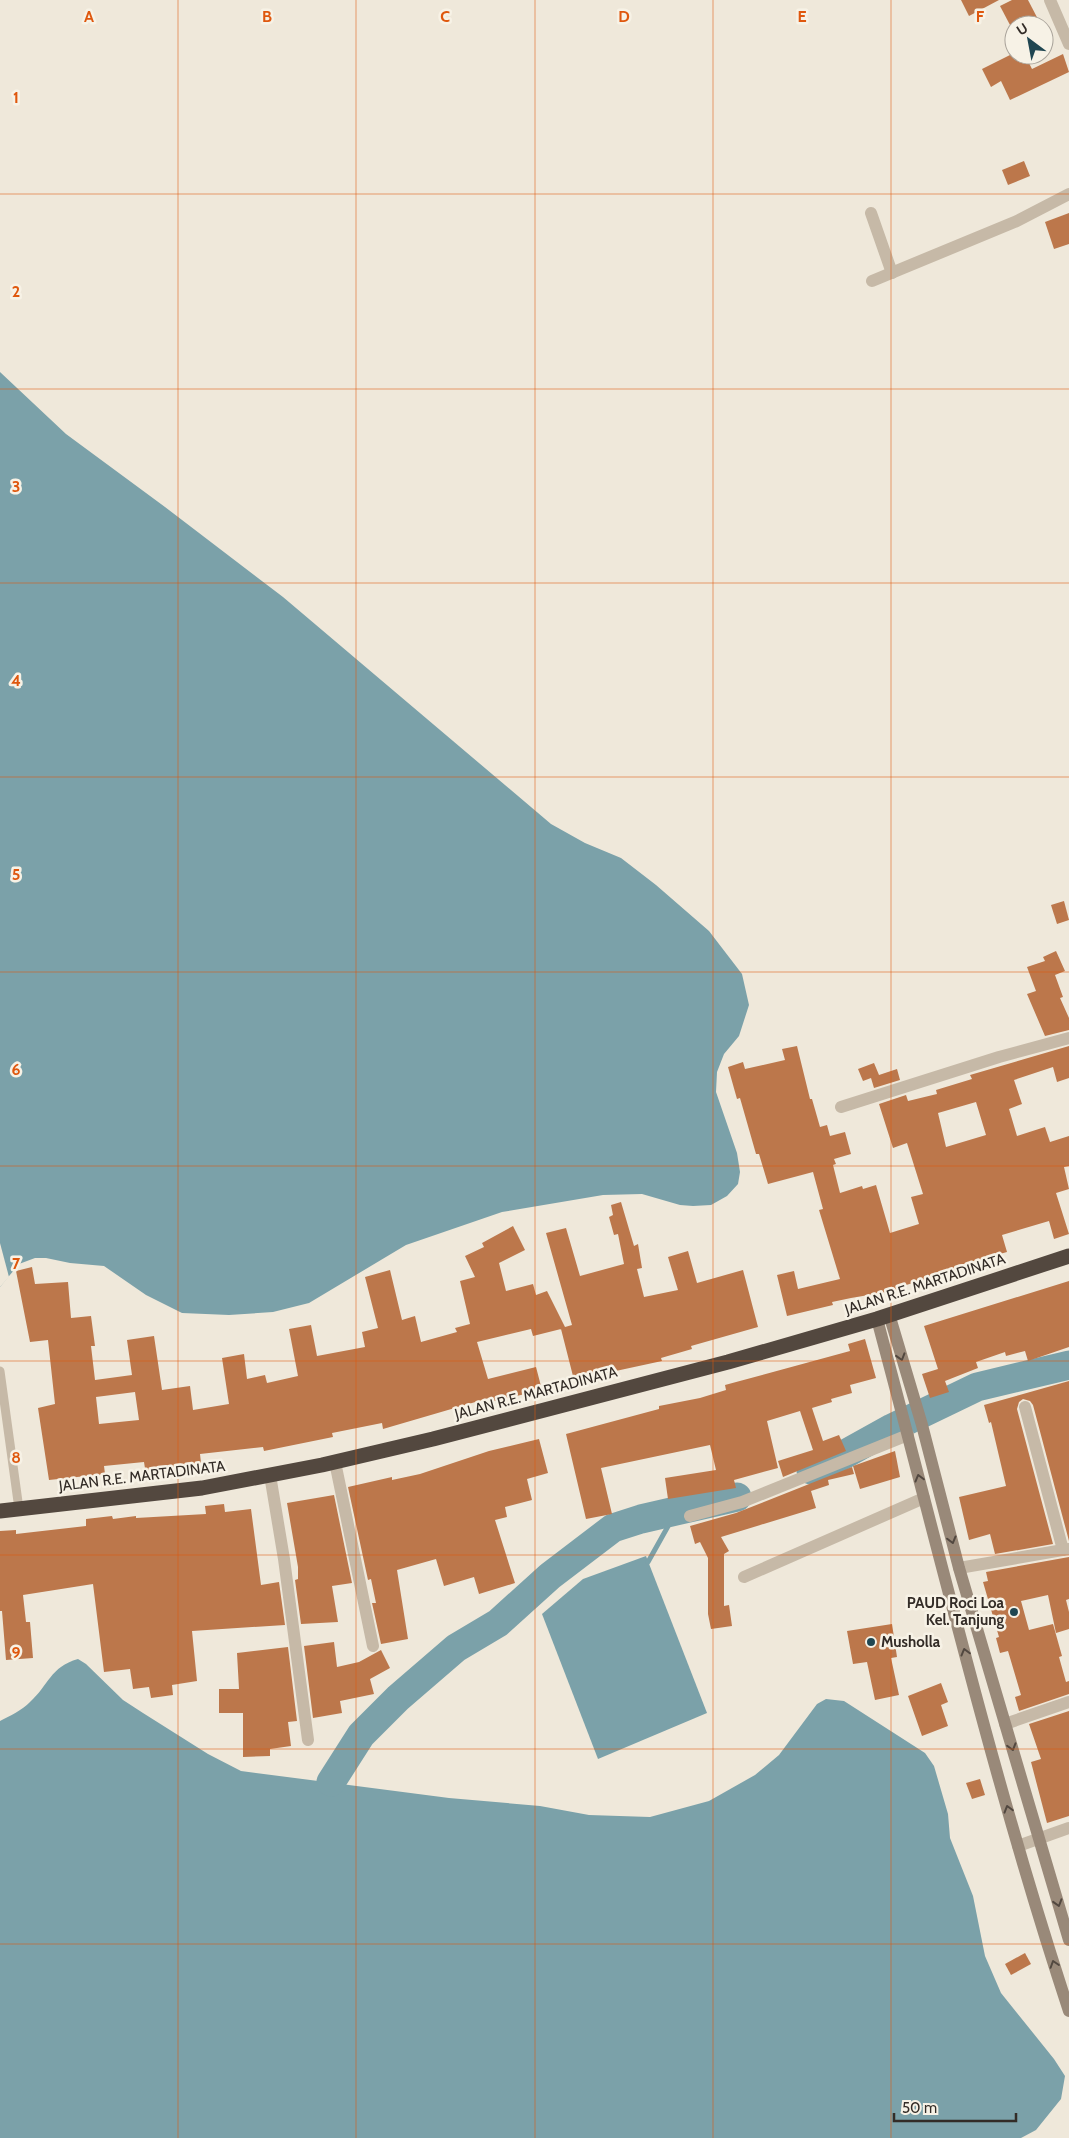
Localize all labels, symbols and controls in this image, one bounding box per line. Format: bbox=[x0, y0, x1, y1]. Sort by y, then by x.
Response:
text: A bbox=[84, 7, 94, 26]
text: B bbox=[262, 7, 272, 26]
text: C bbox=[440, 7, 450, 26]
text: D bbox=[618, 7, 630, 26]
text: E bbox=[797, 7, 807, 26]
text: F bbox=[976, 7, 985, 26]
north arrow bbox=[1004, 15, 1054, 65]
text: U bbox=[1013, 19, 1031, 39]
text: 1 bbox=[13, 88, 19, 107]
text: 2 bbox=[12, 282, 20, 301]
text: 3 bbox=[12, 477, 20, 496]
text: 4 bbox=[11, 671, 21, 690]
text: 5 bbox=[12, 865, 20, 884]
text: 6 bbox=[12, 1060, 21, 1079]
street label: JALAN R.E. MARTADINATA bbox=[842, 1249, 1008, 1319]
text: 7 bbox=[12, 1254, 21, 1273]
one-way arrow bbox=[896, 1352, 906, 1360]
street label: JALAN R.E. MARTADINATA bbox=[452, 1362, 620, 1424]
text: 8 bbox=[11, 1448, 21, 1467]
street label: JALAN R.E. MARTADINATA bbox=[57, 1457, 227, 1495]
one-way arrow bbox=[914, 1473, 925, 1482]
one-way arrow bbox=[946, 1536, 957, 1545]
place label: PAUD Roci Loa Kel. Tanjung bbox=[907, 1594, 1005, 1629]
marker: PAUD Roci Loa Kel. Tanjung bbox=[1008, 1606, 1020, 1618]
place label: Musholla bbox=[881, 1633, 941, 1651]
marker: Musholla bbox=[865, 1636, 877, 1648]
text: 9 bbox=[12, 1643, 21, 1662]
one-way arrow bbox=[961, 1648, 971, 1656]
one-way arrow bbox=[1006, 1742, 1016, 1750]
one-way arrow bbox=[1003, 1804, 1014, 1813]
one-way arrow bbox=[1052, 1898, 1062, 1906]
one-way arrow bbox=[1049, 1961, 1059, 1969]
scale bar bbox=[894, 2090, 1016, 2122]
text: 50 m bbox=[902, 2099, 937, 2117]

